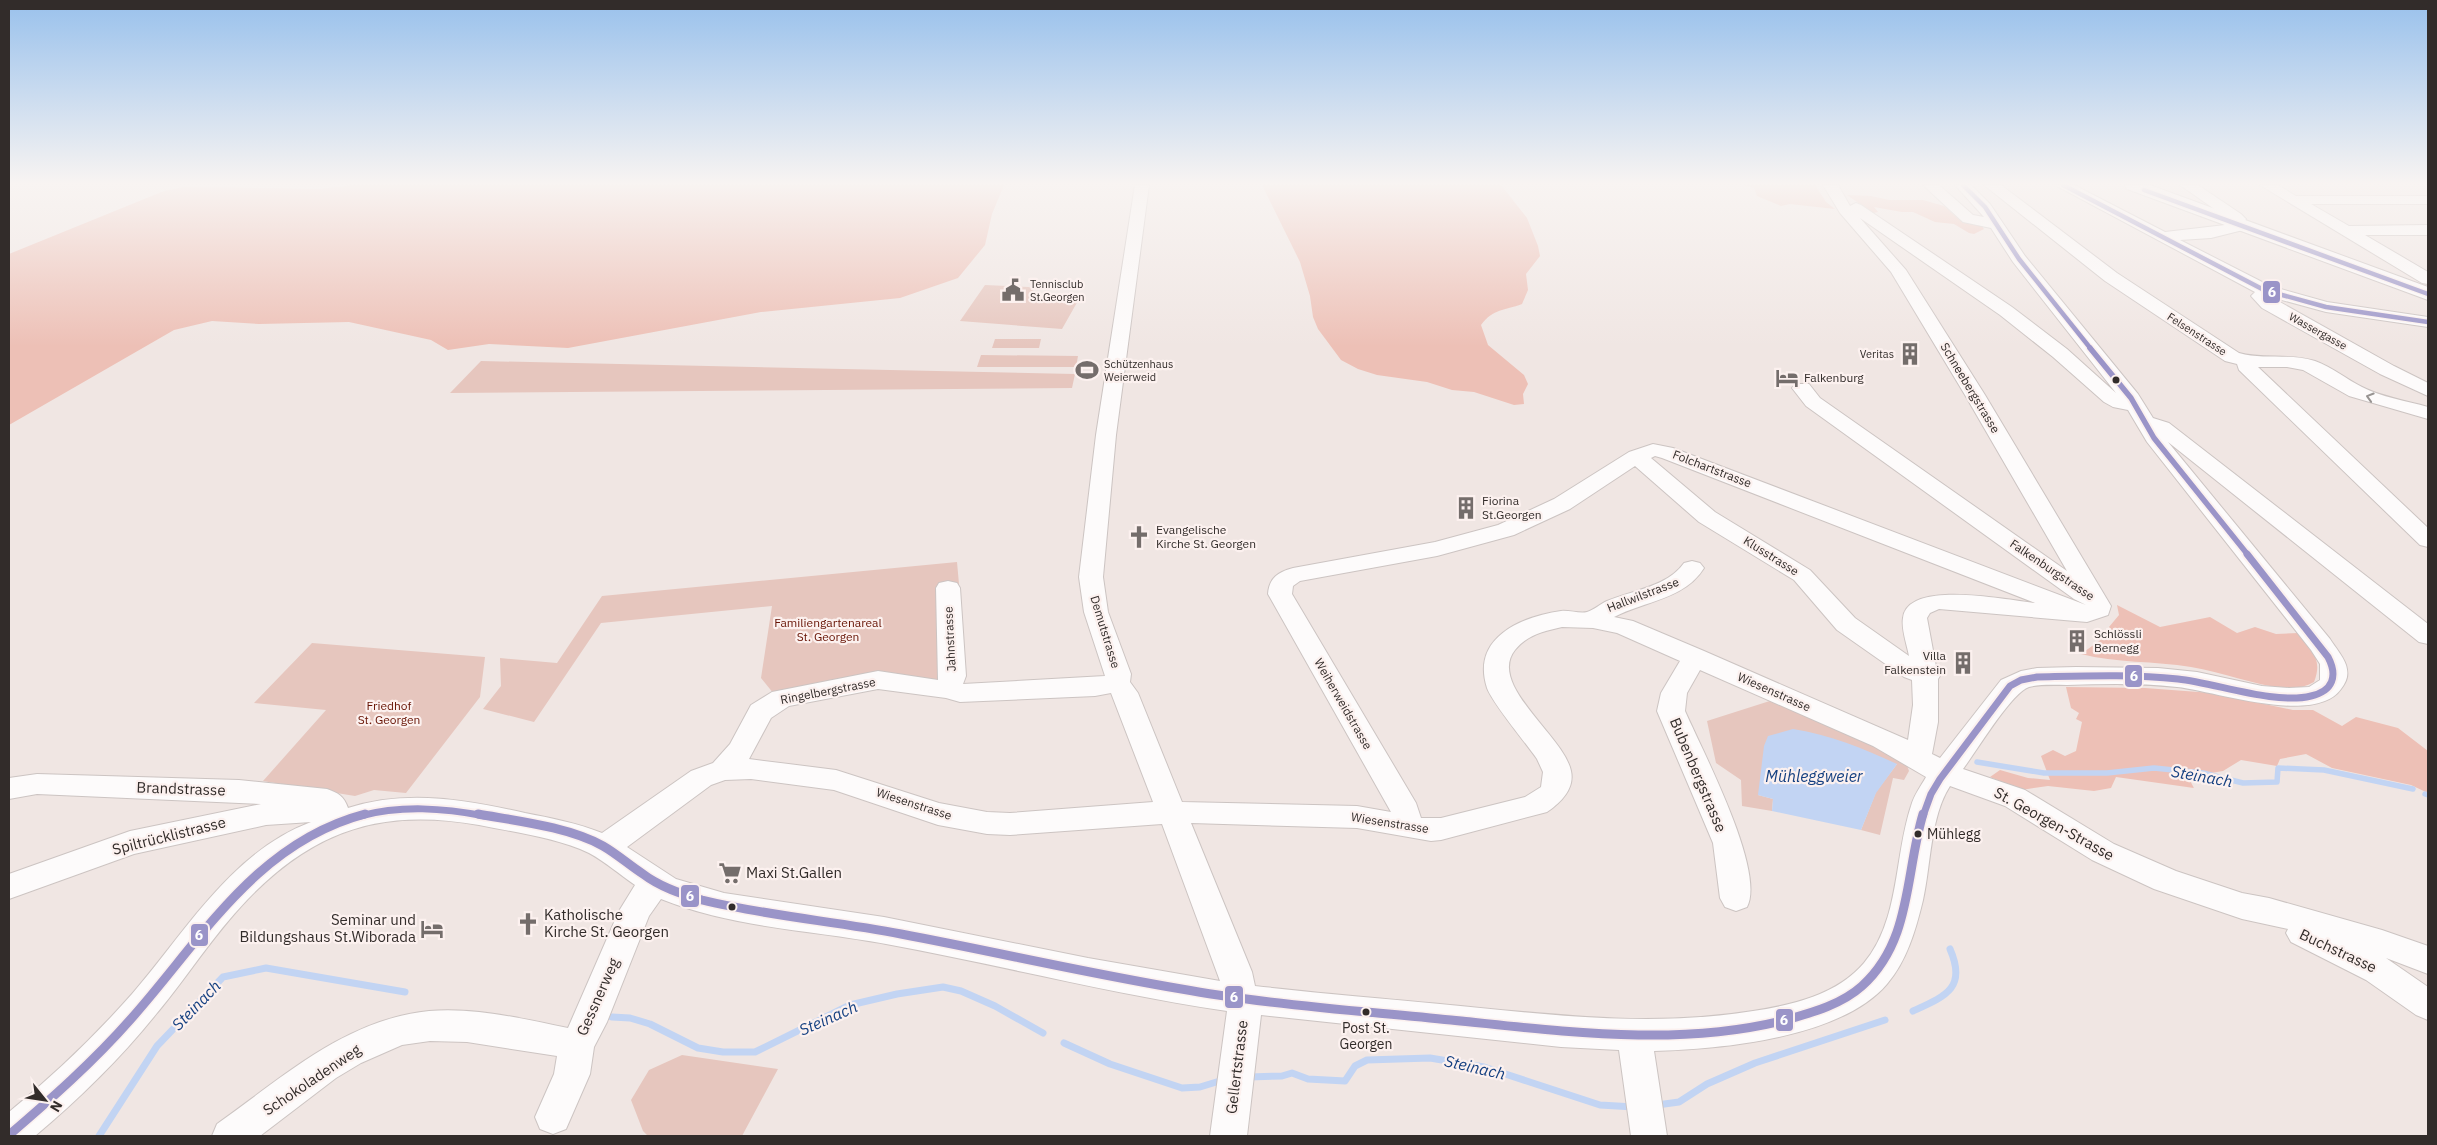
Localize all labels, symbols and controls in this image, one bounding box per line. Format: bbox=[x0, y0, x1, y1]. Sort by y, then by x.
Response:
public building icon: Tennisclub St.Georgen bbox=[1000, 277, 1026, 303]
place label: Tennisclub St.Georgen bbox=[1030, 277, 1085, 304]
line badge: 6 bbox=[2262, 280, 2281, 304]
text: 6 bbox=[2268, 283, 2276, 301]
street label: Wassergasse bbox=[2286, 309, 2350, 353]
street label: Felsenstrasse bbox=[2165, 310, 2229, 358]
street label: Schneebergstrasse bbox=[1938, 340, 2004, 436]
building icon: Veritas bbox=[1897, 341, 1923, 367]
place label: Veritas bbox=[1860, 347, 1894, 361]
sports icon: Schützenhaus Weierweid bbox=[1074, 357, 1100, 383]
place label: Schützenhaus Weierweid bbox=[1104, 357, 1173, 384]
hotel icon: Falkenburg bbox=[1774, 365, 1800, 391]
place label: Falkenburg bbox=[1804, 370, 1864, 385]
unlabelled marker bbox=[2111, 375, 2121, 385]
one-way arrow bbox=[2366, 393, 2375, 403]
street label: Folchartstrasse bbox=[1671, 447, 1754, 491]
place label: Fiorina St.Georgen bbox=[1482, 493, 1542, 522]
building icon: Fiorina St.Georgen bbox=[1453, 495, 1479, 521]
place label: Evangelische Kirche St. Georgen bbox=[1156, 522, 1256, 551]
church icon: Evangelische Kirche St. Georgen bbox=[1126, 524, 1152, 550]
street label: Klusstrasse bbox=[1741, 533, 1802, 579]
street label: Falkenburgstrasse bbox=[2007, 536, 2098, 604]
street label: Hallwilstrasse bbox=[1605, 574, 1681, 615]
street label: Demutstrasse bbox=[1087, 594, 1124, 670]
street label: Jahnstrasse bbox=[940, 606, 959, 672]
park label: Familiengartenareal St. Georgen bbox=[774, 615, 882, 644]
place label: Schlössli Bernegg bbox=[2094, 626, 2142, 655]
building icon: Schlössli Bernegg bbox=[2064, 628, 2090, 654]
place label: Villa Falkenstein bbox=[1884, 648, 1947, 677]
building icon: Villa Falkenstein bbox=[1950, 650, 1976, 676]
street label: Weiherweidstrasse bbox=[1311, 656, 1376, 752]
line badge: 6 bbox=[2124, 664, 2143, 688]
text: 6 bbox=[2130, 667, 2138, 685]
street label: Wiesenstrasse bbox=[1735, 669, 1813, 715]
street label: Ringelbergstrasse bbox=[779, 674, 877, 707]
park label: Friedhof St. Georgen bbox=[358, 698, 420, 727]
street label: Bubenbergstrasse bbox=[1666, 715, 1731, 835]
water label: Steinach bbox=[2170, 761, 2234, 791]
water label: Mühleggweier bbox=[1765, 766, 1864, 786]
street label: Brandstrasse bbox=[136, 777, 226, 800]
street label: St. Georgen-Strasse bbox=[1991, 783, 2118, 864]
street label: Wiesenstrasse bbox=[875, 784, 954, 823]
street label: Wiesenstrasse bbox=[1350, 809, 1430, 836]
street label: Spiltrücklistrasse bbox=[110, 812, 228, 859]
place label: Mühlegg bbox=[1927, 825, 1981, 843]
marker: Mühlegg bbox=[1913, 829, 1923, 839]
supermarket icon: Maxi St.Gallen bbox=[717, 860, 743, 886]
place label: Maxi St.Gallen bbox=[746, 863, 842, 882]
line badge: 6 bbox=[680, 884, 700, 908]
text: 6 bbox=[686, 887, 694, 905]
unlabelled marker bbox=[727, 902, 737, 912]
place label: Katholische Kirche St. Georgen bbox=[544, 905, 669, 941]
place label: Seminar und Bildungshaus St.Wiborada bbox=[240, 910, 416, 946]
church icon: Katholische Kirche St. Georgen bbox=[515, 911, 541, 937]
hotel icon: Seminar und Bildungshaus St.Wiborada bbox=[419, 916, 445, 942]
line badge: 6 bbox=[190, 923, 209, 947]
street label: Buchstrasse bbox=[2297, 924, 2380, 977]
text: 6 bbox=[195, 926, 203, 944]
street label: Gessnerweg bbox=[572, 955, 623, 1039]
water label: Steinach bbox=[167, 976, 225, 1034]
line badge: 6 bbox=[1224, 985, 1244, 1009]
text: 6 bbox=[1230, 988, 1238, 1006]
water label: Steinach bbox=[796, 996, 860, 1040]
marker: Post St. Georgen bbox=[1361, 1007, 1371, 1017]
line badge: 6 bbox=[1775, 1008, 1794, 1032]
text: 6 bbox=[1780, 1011, 1788, 1029]
street label: Gellertstrasse bbox=[1221, 1019, 1252, 1115]
place label: Post St. Georgen bbox=[1339, 1019, 1393, 1053]
street label: Schokoladenweg bbox=[259, 1040, 364, 1119]
water label: Steinach bbox=[1443, 1050, 1507, 1084]
north arrow bbox=[20, 1075, 70, 1125]
text: N bbox=[46, 1098, 67, 1115]

